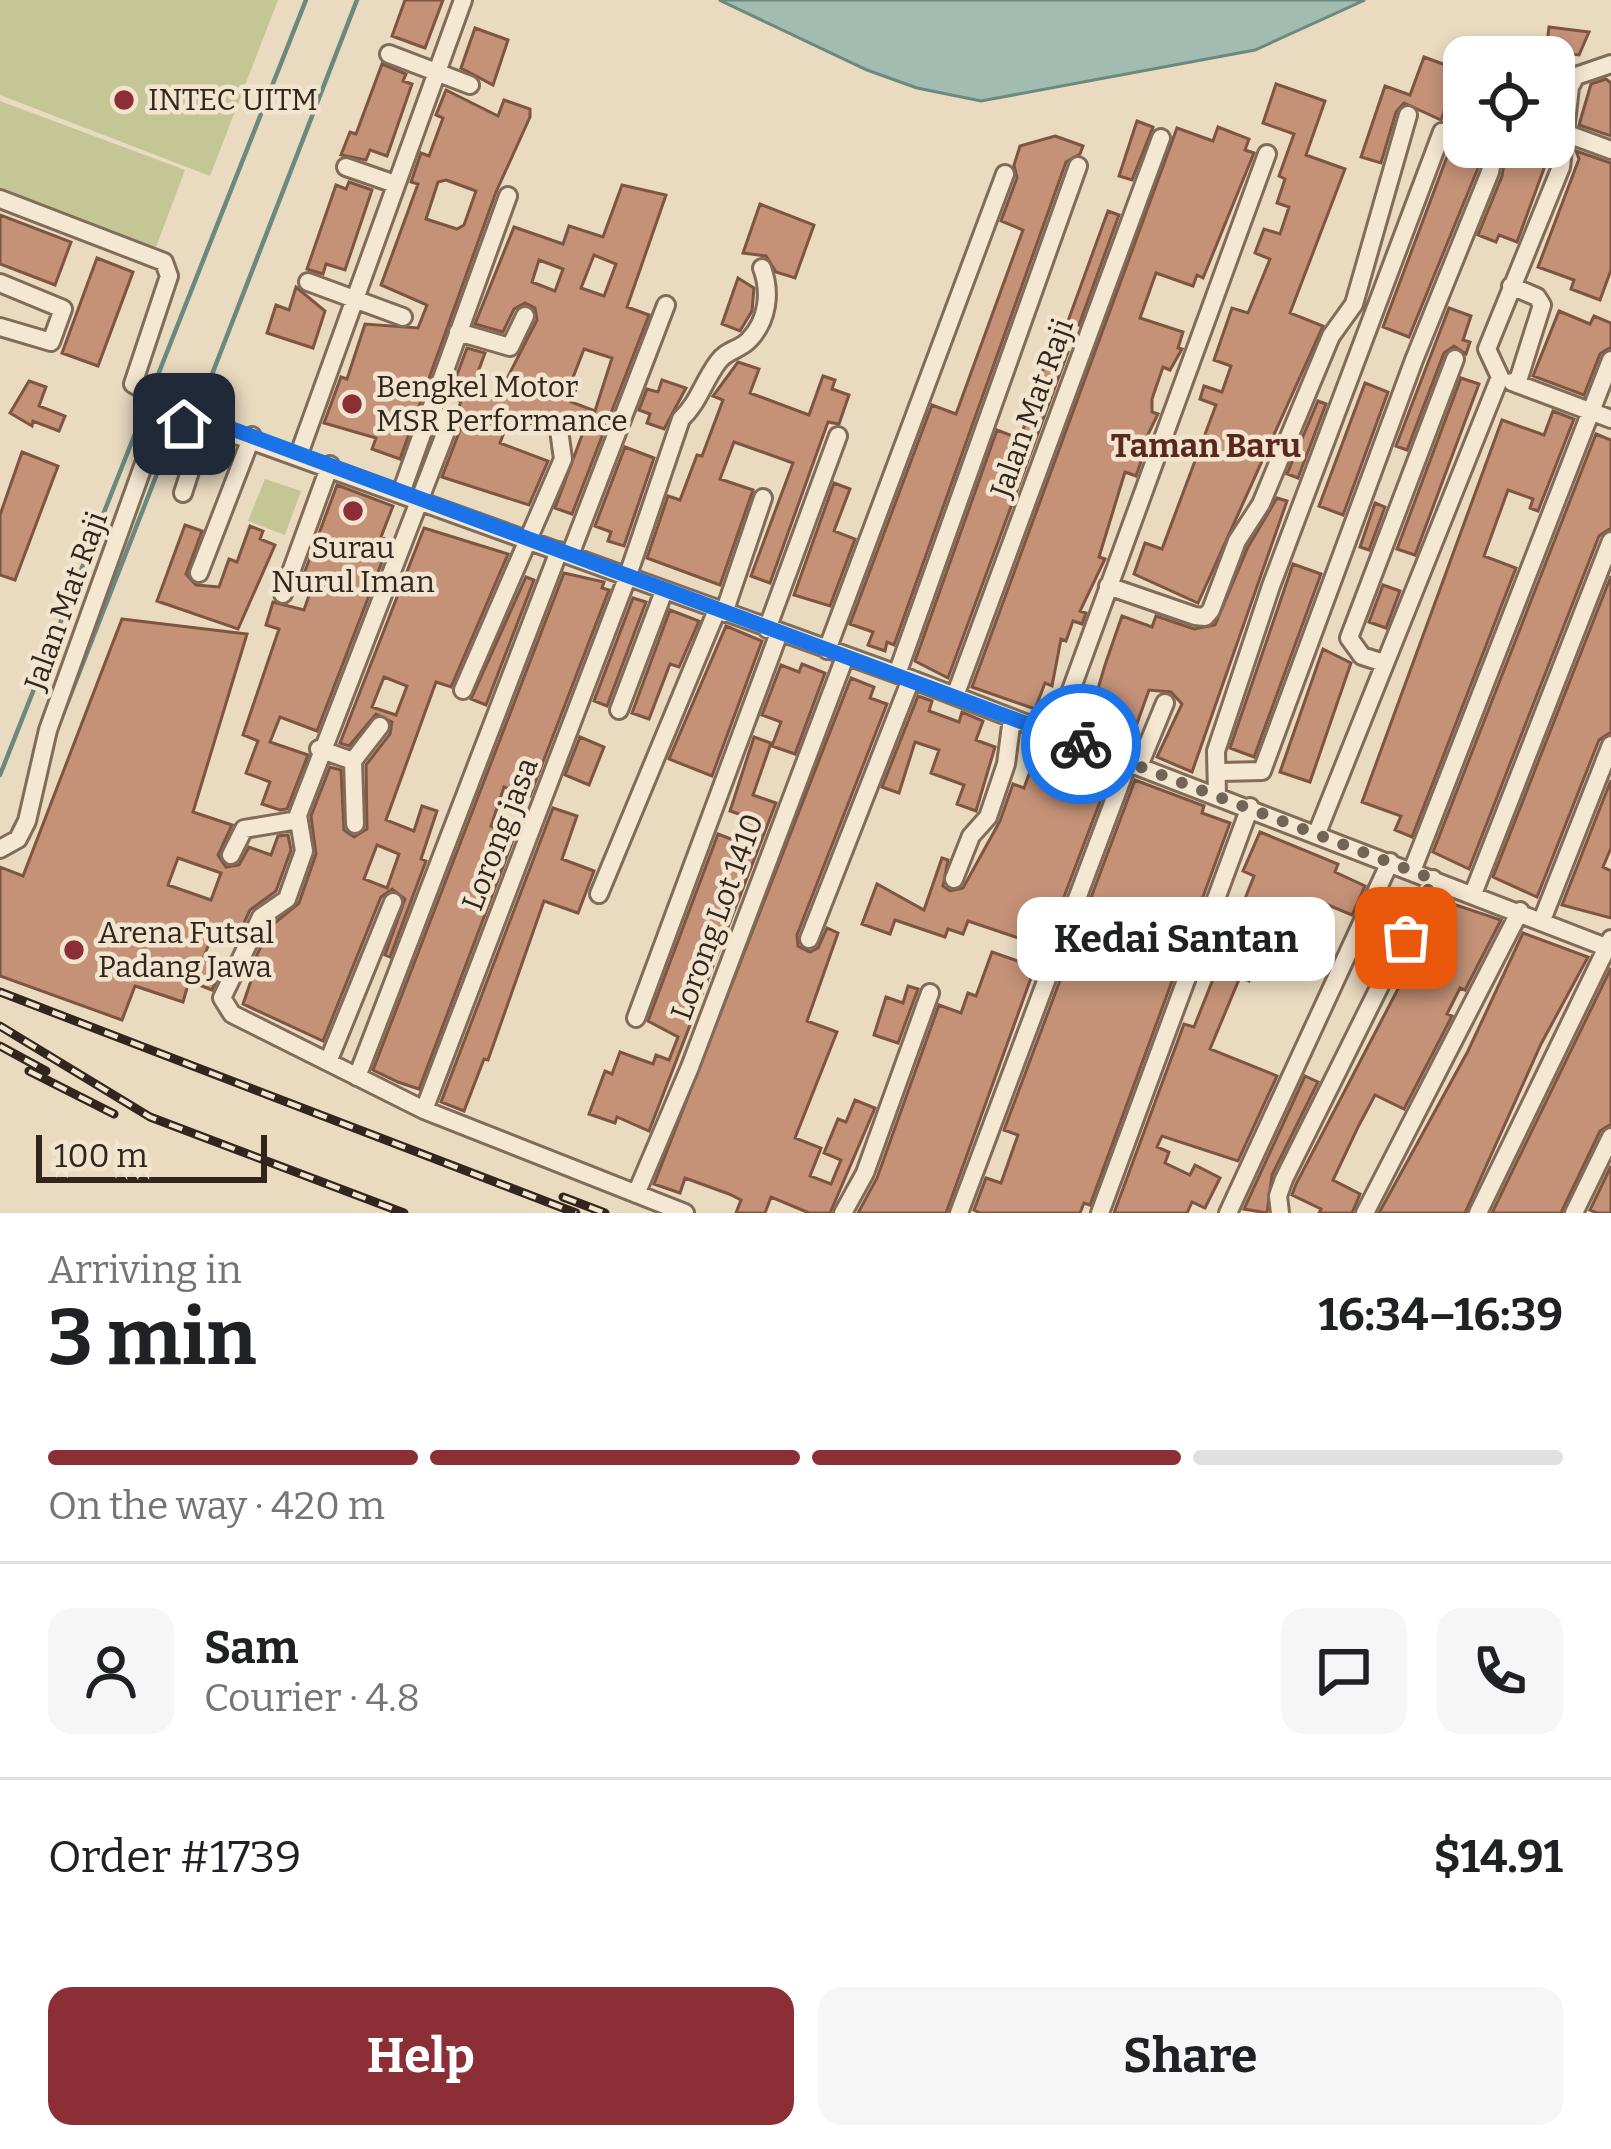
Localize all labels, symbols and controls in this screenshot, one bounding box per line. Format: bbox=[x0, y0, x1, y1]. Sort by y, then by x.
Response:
map controls bbox=[1443, 36, 1575, 168]
button: locate bbox=[1443, 36, 1575, 168]
place label: INTEC UITM bbox=[148, 82, 318, 118]
marker: INTEC UITM bbox=[111, 87, 137, 113]
street label: Jalan Mat Raji bbox=[983, 314, 1081, 503]
place label: Bengkel Motor MSR Performance bbox=[376, 369, 628, 439]
pin bbox=[133, 373, 235, 475]
icon: home bbox=[151, 391, 217, 457]
marker: Bengkel Motor MSR Performance bbox=[339, 391, 365, 417]
district label: Taman Baru bbox=[1111, 426, 1301, 466]
marker: Surau Nurul Iman bbox=[340, 498, 366, 524]
street label: Jalan Mat Raji bbox=[17, 507, 115, 696]
place label: Surau Nurul Iman bbox=[271, 530, 435, 600]
courier bbox=[1021, 684, 1141, 804]
icon: bike bbox=[1048, 711, 1114, 777]
street label: Lorong jasa bbox=[454, 753, 546, 915]
street label: Lorong Lot 1410 bbox=[663, 809, 771, 1025]
pin bbox=[1355, 887, 1457, 989]
callout: Kedai Santan bbox=[1016, 896, 1334, 980]
icon: bag bbox=[1373, 905, 1439, 971]
place label: Arena Futsal Padang Jawa bbox=[98, 915, 274, 985]
text: Kedai Santan bbox=[1054, 916, 1298, 962]
marker: Arena Futsal Padang Jawa bbox=[61, 937, 87, 963]
scale bar bbox=[36, 1129, 267, 1182]
text: 100 m bbox=[54, 1136, 148, 1176]
text: Arriving in bbox=[48, 1247, 242, 1293]
text: 16:34–16:39 bbox=[1318, 1288, 1563, 1342]
text: 3 min bbox=[48, 1291, 256, 1385]
text: On the way · 420 m bbox=[48, 1483, 385, 1529]
button: person bbox=[48, 1608, 174, 1734]
button: chat bbox=[1281, 1608, 1407, 1734]
button: phone bbox=[1437, 1608, 1563, 1734]
text: Sam bbox=[204, 1621, 298, 1675]
text: Courier · 4.8 bbox=[204, 1675, 420, 1721]
text: Order #1739 bbox=[48, 1830, 301, 1884]
text: $14.91 bbox=[1433, 1830, 1563, 1884]
button: Help bbox=[48, 1987, 794, 2125]
button: Share bbox=[818, 1987, 1563, 2125]

